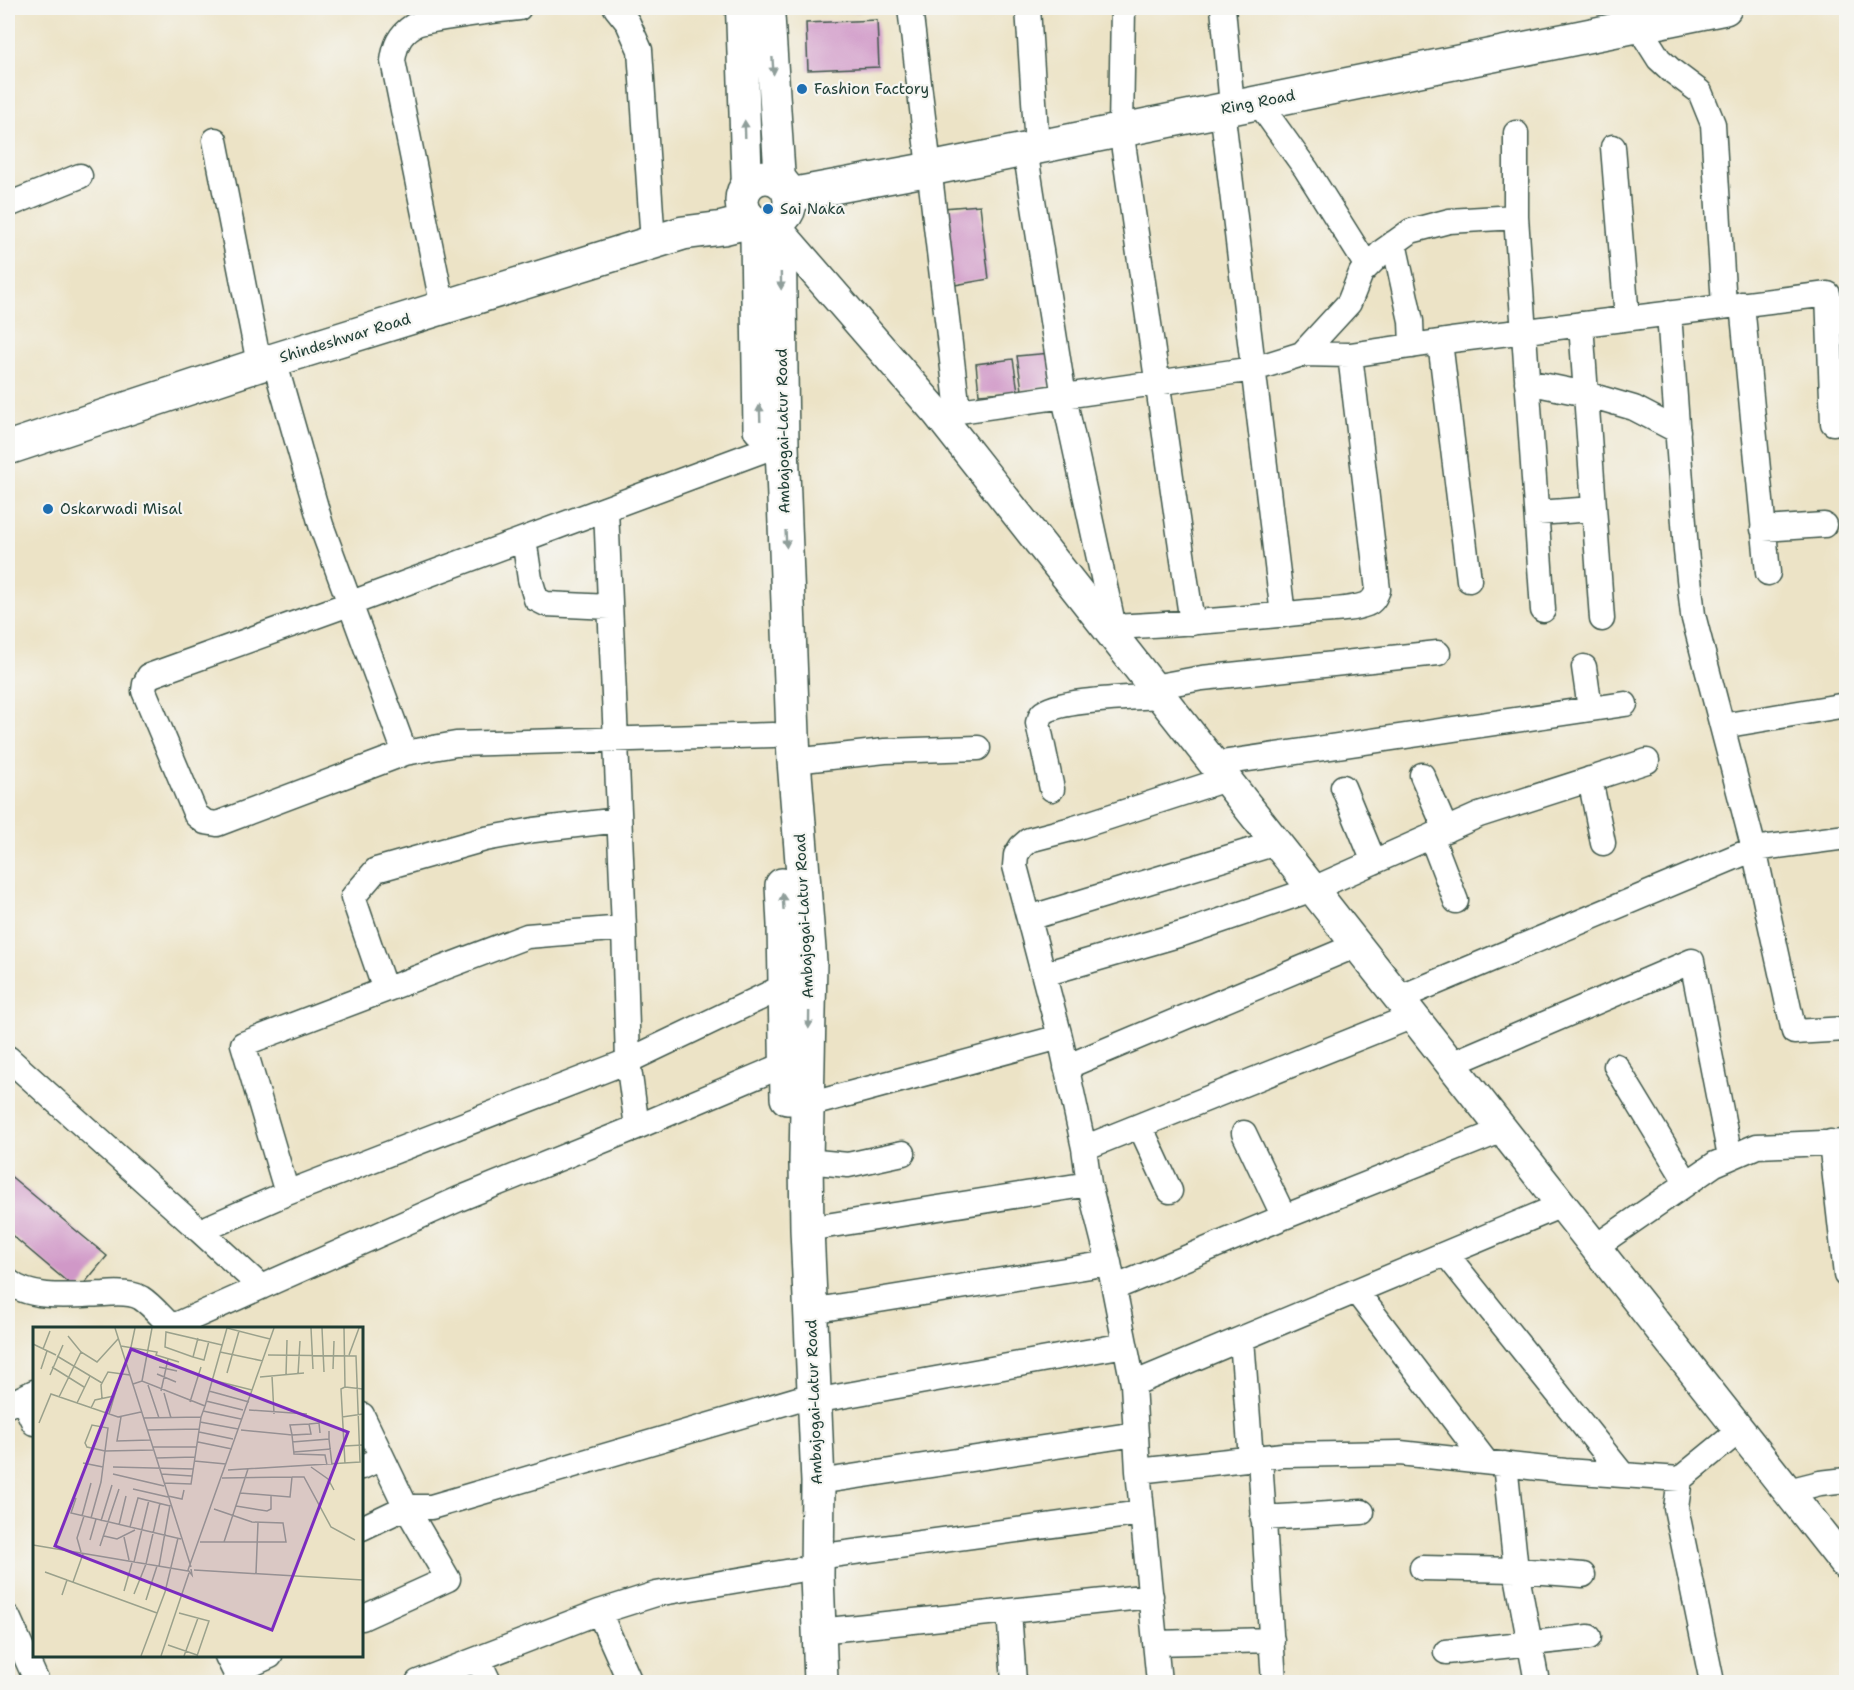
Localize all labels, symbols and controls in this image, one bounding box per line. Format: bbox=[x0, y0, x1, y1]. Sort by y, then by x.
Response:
one-way arrow bbox=[768, 56, 778, 75]
place label: Fashion Factory bbox=[814, 79, 929, 99]
marker: Fashion Factory bbox=[795, 82, 809, 96]
street label: Ring Road bbox=[1219, 85, 1297, 119]
one-way arrow bbox=[740, 119, 749, 138]
place label: Sai Naka bbox=[780, 199, 846, 219]
marker: Sai Naka bbox=[761, 202, 775, 216]
one-way arrow bbox=[776, 271, 786, 290]
street label: Shindeshwar Road bbox=[277, 308, 414, 367]
street label: Ambajogai-Latur Road bbox=[772, 348, 794, 514]
one-way arrow bbox=[755, 404, 764, 423]
place label: Oskarwadi Misal bbox=[60, 499, 183, 519]
marker: Oskarwadi Misal bbox=[41, 502, 55, 516]
one-way arrow bbox=[782, 529, 791, 548]
street label: Ambajogai-Latur Road bbox=[790, 833, 818, 999]
one-way arrow bbox=[778, 892, 788, 911]
one-way arrow bbox=[804, 1011, 814, 1030]
street label: Ambajogai-Latur Road bbox=[801, 1319, 827, 1485]
inset map bbox=[33, 1327, 363, 1657]

